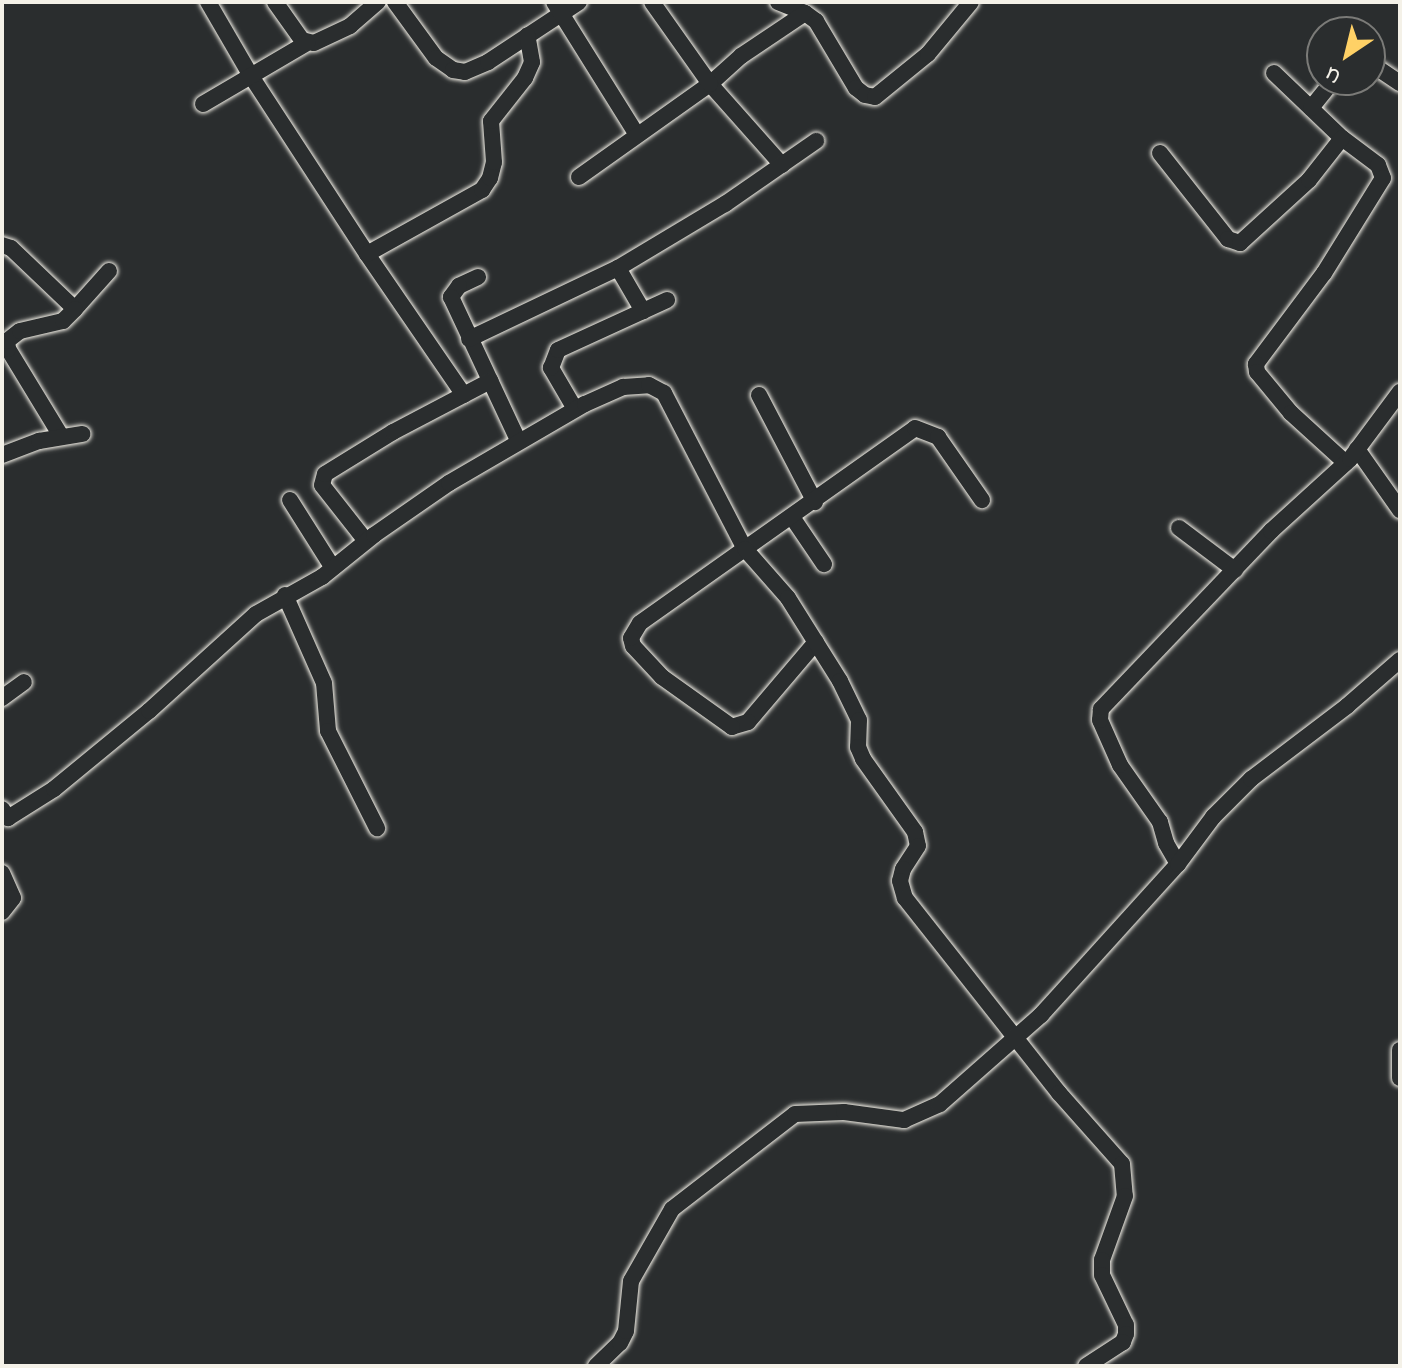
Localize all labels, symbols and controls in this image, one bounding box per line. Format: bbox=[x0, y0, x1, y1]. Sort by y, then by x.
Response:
north arrow bbox=[1306, 16, 1386, 96]
text: U bbox=[1319, 57, 1348, 91]

